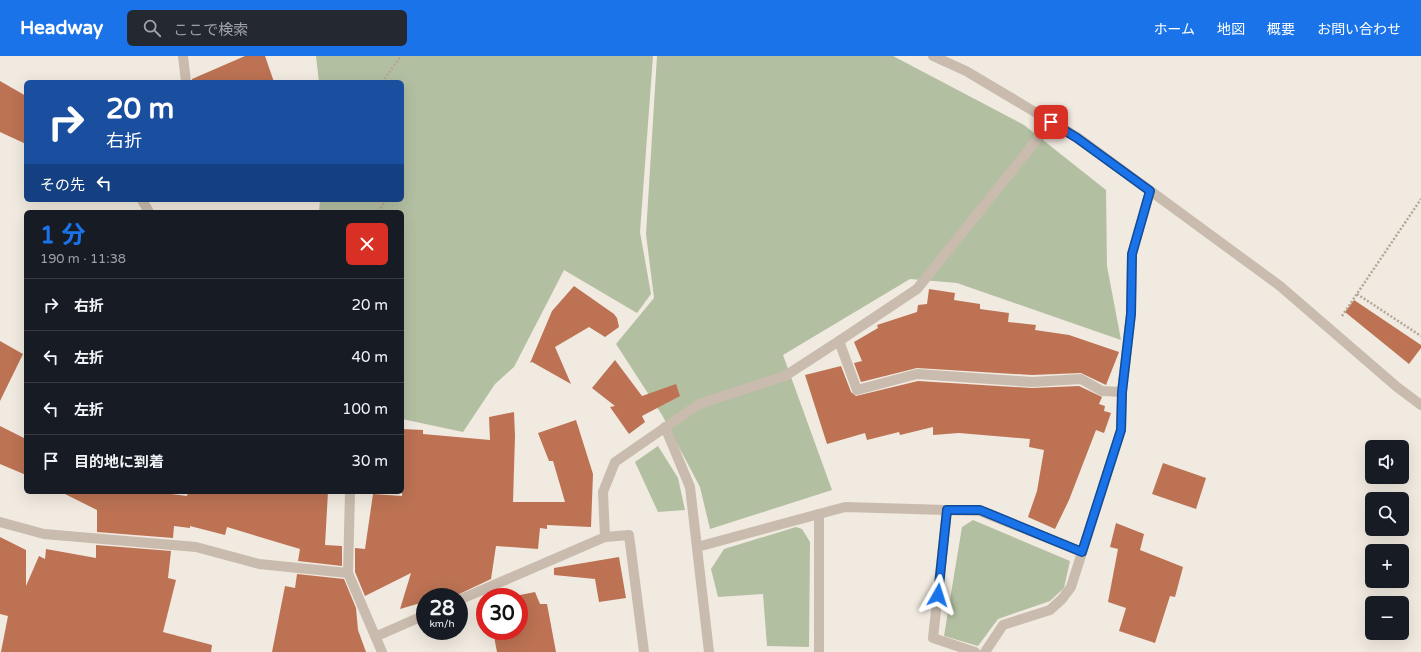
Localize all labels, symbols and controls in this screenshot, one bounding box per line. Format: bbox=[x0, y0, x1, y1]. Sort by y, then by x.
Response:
search box bbox=[127, 10, 407, 46]
text: Headway bbox=[20, 17, 103, 39]
icon: search bbox=[141, 17, 163, 39]
text: ここで検索 bbox=[173, 21, 248, 39]
text: ホーム bbox=[1153, 21, 1195, 38]
text: 地図 bbox=[1217, 21, 1245, 38]
text: 概要 bbox=[1267, 21, 1295, 38]
text: お問い合わせ bbox=[1317, 21, 1401, 38]
text: 20 m bbox=[106, 92, 174, 126]
icon: right bbox=[40, 96, 92, 148]
pin bbox=[1034, 105, 1068, 139]
icon: arrive bbox=[1040, 111, 1062, 133]
text: 右折 bbox=[106, 130, 142, 152]
icon: left bbox=[93, 172, 115, 194]
text: その先 bbox=[40, 176, 85, 194]
text: 1 分 bbox=[40, 221, 85, 250]
button: close bbox=[346, 223, 388, 265]
text: 190 m · 11:38 bbox=[40, 251, 126, 267]
icon: right bbox=[40, 294, 62, 316]
text: 20 m bbox=[351, 296, 388, 314]
text: 右折 bbox=[74, 297, 104, 315]
icon: left bbox=[40, 346, 62, 368]
text: 40 m bbox=[351, 348, 388, 366]
text: 左折 bbox=[74, 349, 104, 367]
icon: left bbox=[40, 398, 62, 420]
text: 100 m bbox=[342, 400, 388, 418]
text: 左折 bbox=[74, 401, 104, 419]
map controls bbox=[1365, 440, 1409, 640]
button: sound bbox=[1365, 440, 1409, 484]
icon: arrive bbox=[40, 450, 62, 472]
text: 30 m bbox=[351, 452, 388, 470]
text: 目的地に到着 bbox=[74, 453, 164, 471]
button: search bbox=[1365, 492, 1409, 536]
button: + bbox=[1365, 544, 1409, 588]
position arrow bbox=[917, 574, 959, 616]
speed limit sign: 30 bbox=[476, 588, 528, 640]
button: − bbox=[1365, 596, 1409, 640]
text: 28 bbox=[429, 597, 455, 621]
text: km/h bbox=[429, 618, 455, 630]

